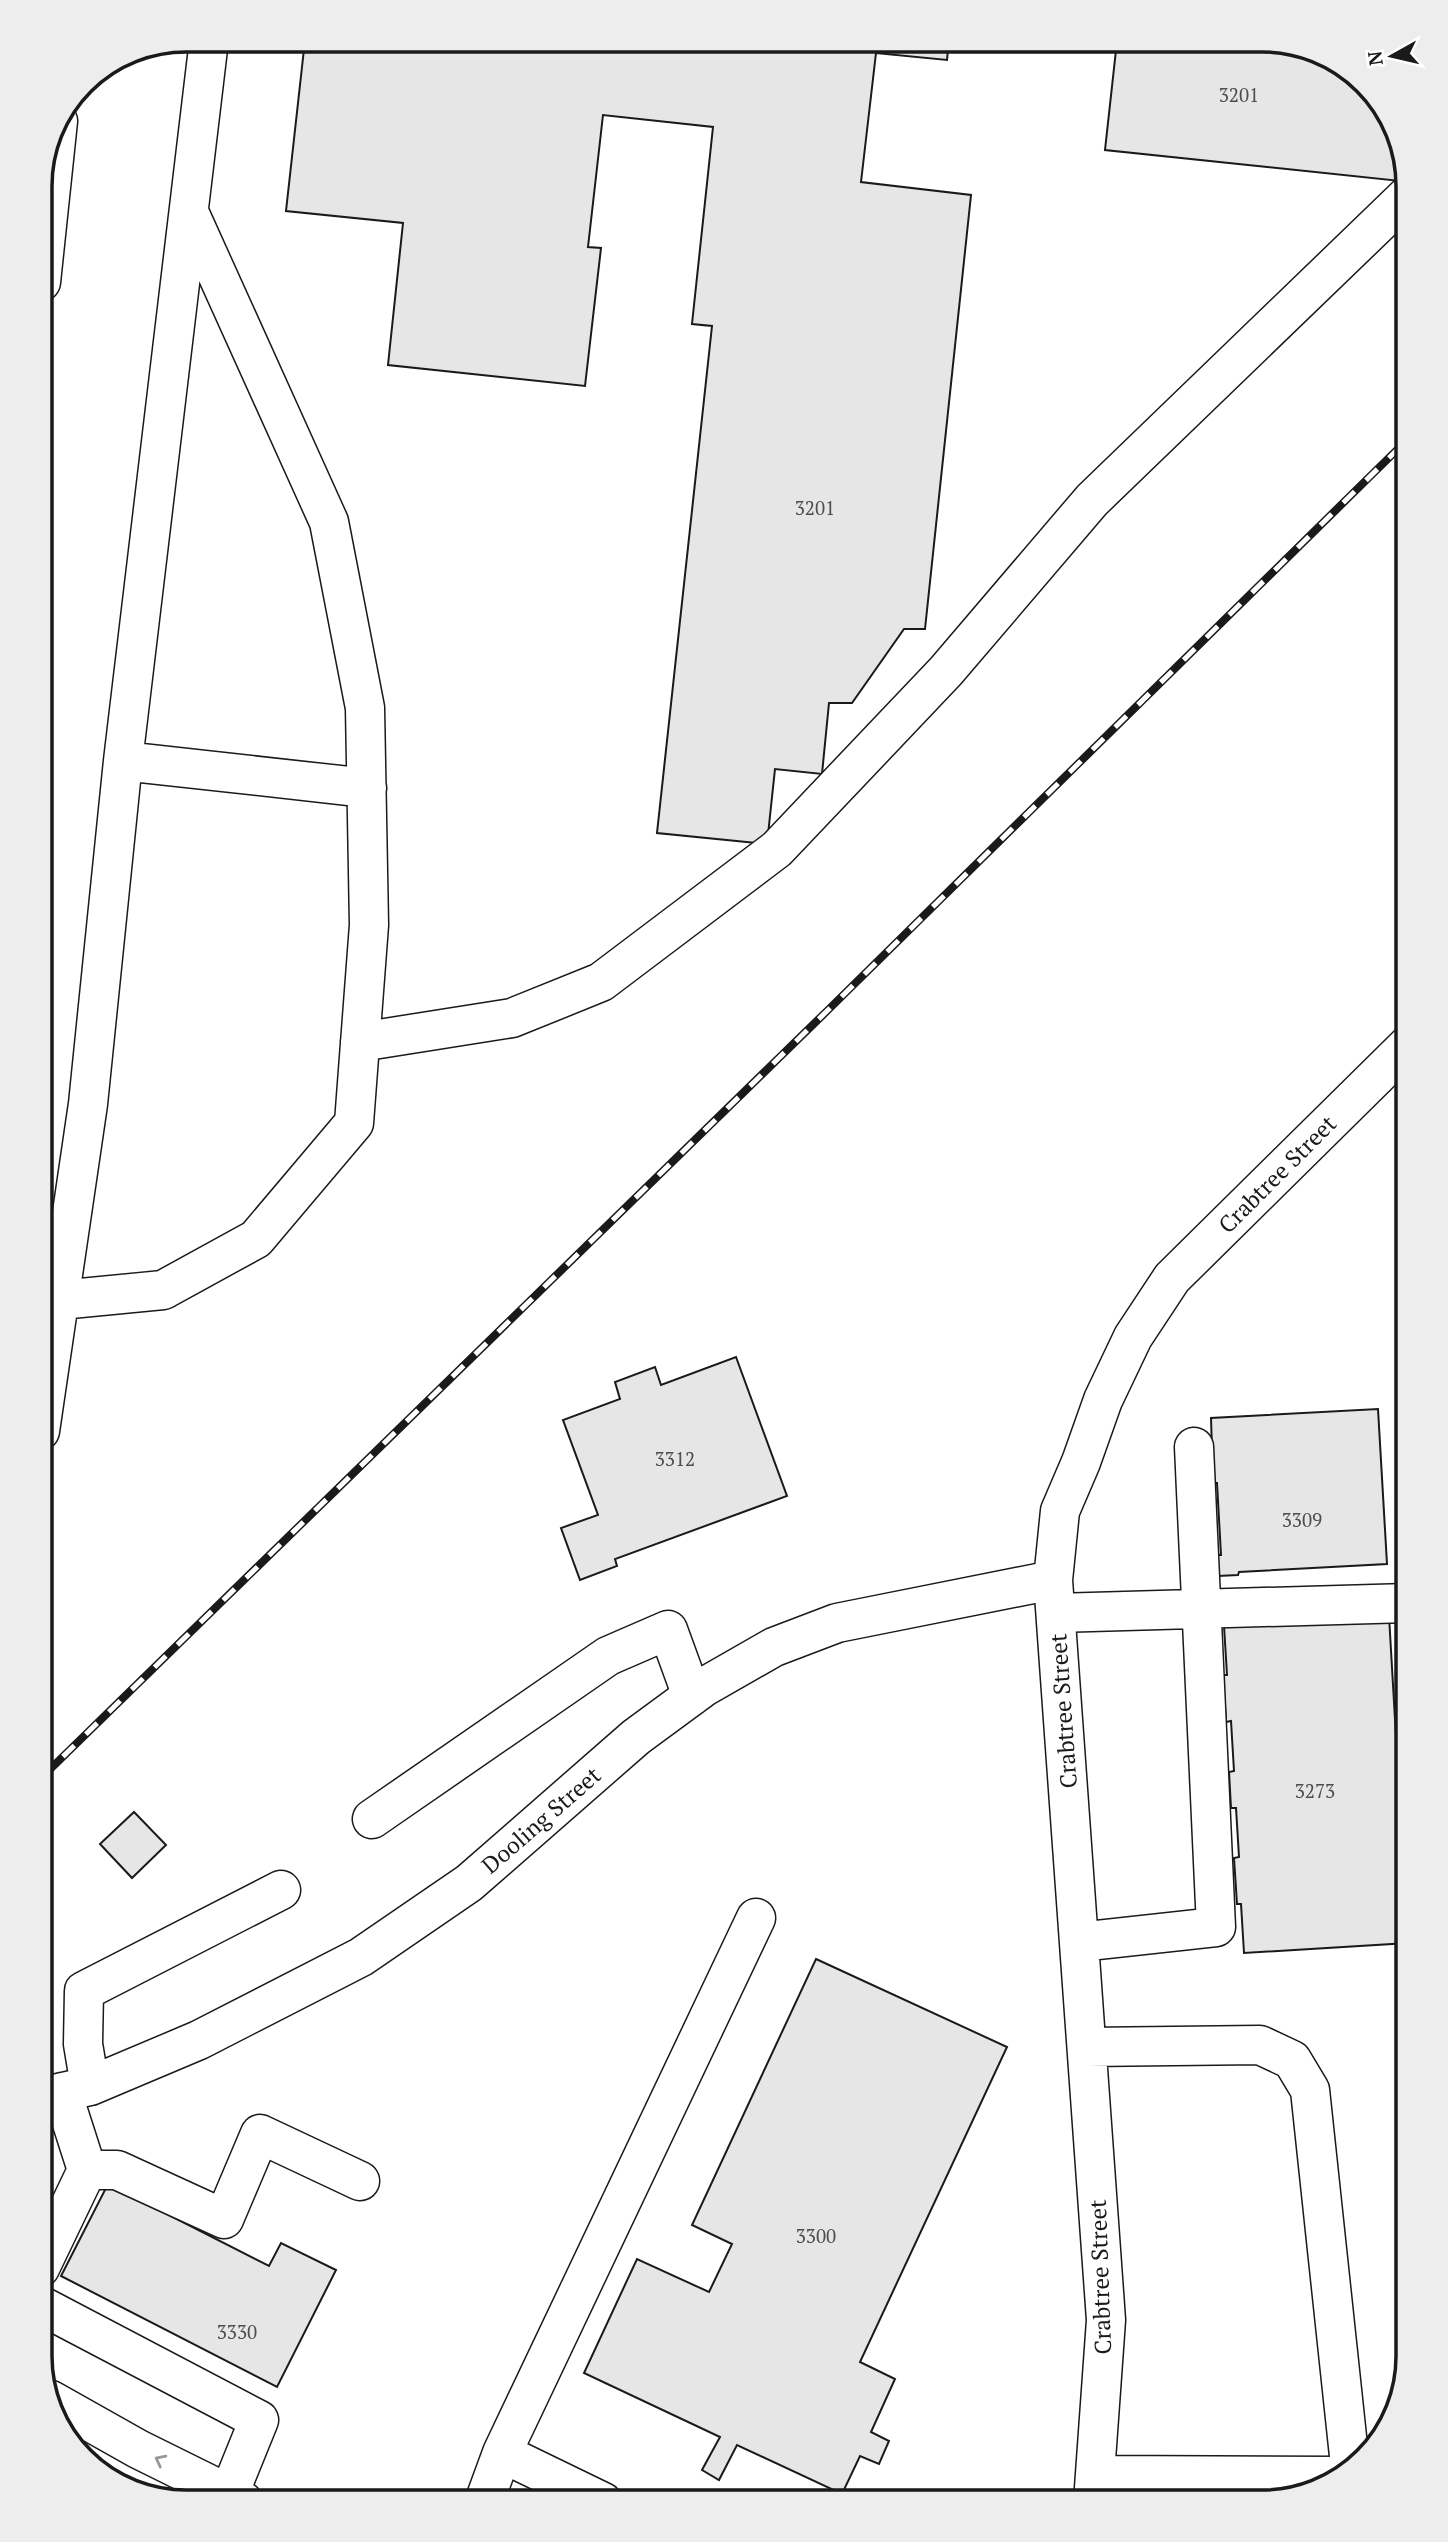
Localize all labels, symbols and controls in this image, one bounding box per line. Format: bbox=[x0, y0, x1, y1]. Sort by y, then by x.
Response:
north arrow bbox=[1357, 21, 1427, 91]
text: N bbox=[1361, 49, 1388, 67]
house number: 3201 bbox=[1219, 82, 1259, 107]
house number: 3201 bbox=[795, 495, 835, 520]
street label: Crabtree Street bbox=[1211, 1108, 1343, 1240]
house number: 3312 bbox=[655, 1446, 695, 1471]
house number: 3309 bbox=[1282, 1507, 1322, 1532]
street label: Crabtree Street bbox=[1042, 1632, 1084, 1789]
street label: Dooling Street bbox=[475, 1759, 607, 1880]
house number: 3273 bbox=[1295, 1778, 1335, 1803]
street label: Crabtree Street bbox=[1082, 2199, 1118, 2355]
house number: 3300 bbox=[796, 2223, 836, 2248]
house number: 3330 bbox=[217, 2319, 257, 2344]
one-way arrow bbox=[155, 2454, 167, 2468]

